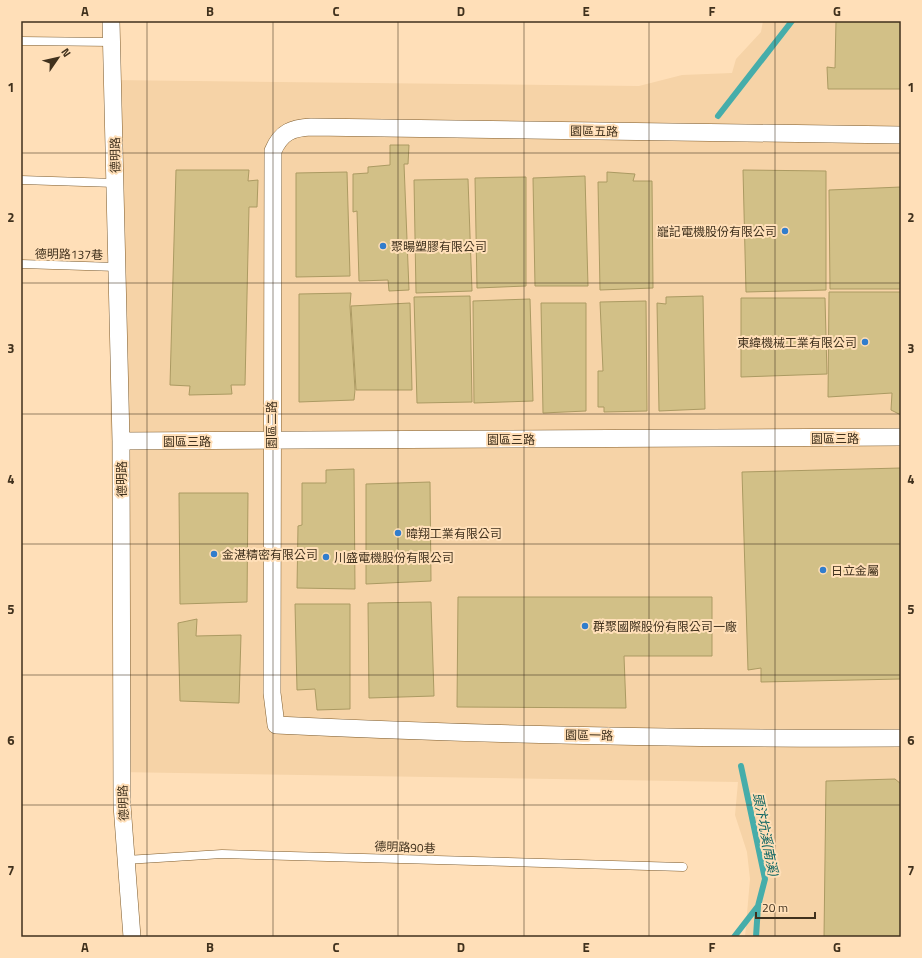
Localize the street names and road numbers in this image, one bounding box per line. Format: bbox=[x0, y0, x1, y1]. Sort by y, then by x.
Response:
street label: 園區五路 bbox=[570, 121, 618, 141]
street label: 德明路 bbox=[105, 137, 125, 173]
street label: 德明路137巷 bbox=[35, 244, 103, 264]
street label: 園區二路 bbox=[262, 401, 281, 449]
street label: 園區三路 bbox=[811, 429, 859, 448]
street label: 園區三路 bbox=[487, 430, 535, 449]
street label: 園區三路 bbox=[163, 432, 211, 451]
street label: 德明路 bbox=[112, 461, 131, 497]
street label: 園區一路 bbox=[565, 725, 613, 745]
street label: 德明路 bbox=[113, 785, 133, 821]
street label: 德明路90巷 bbox=[374, 836, 436, 858]

